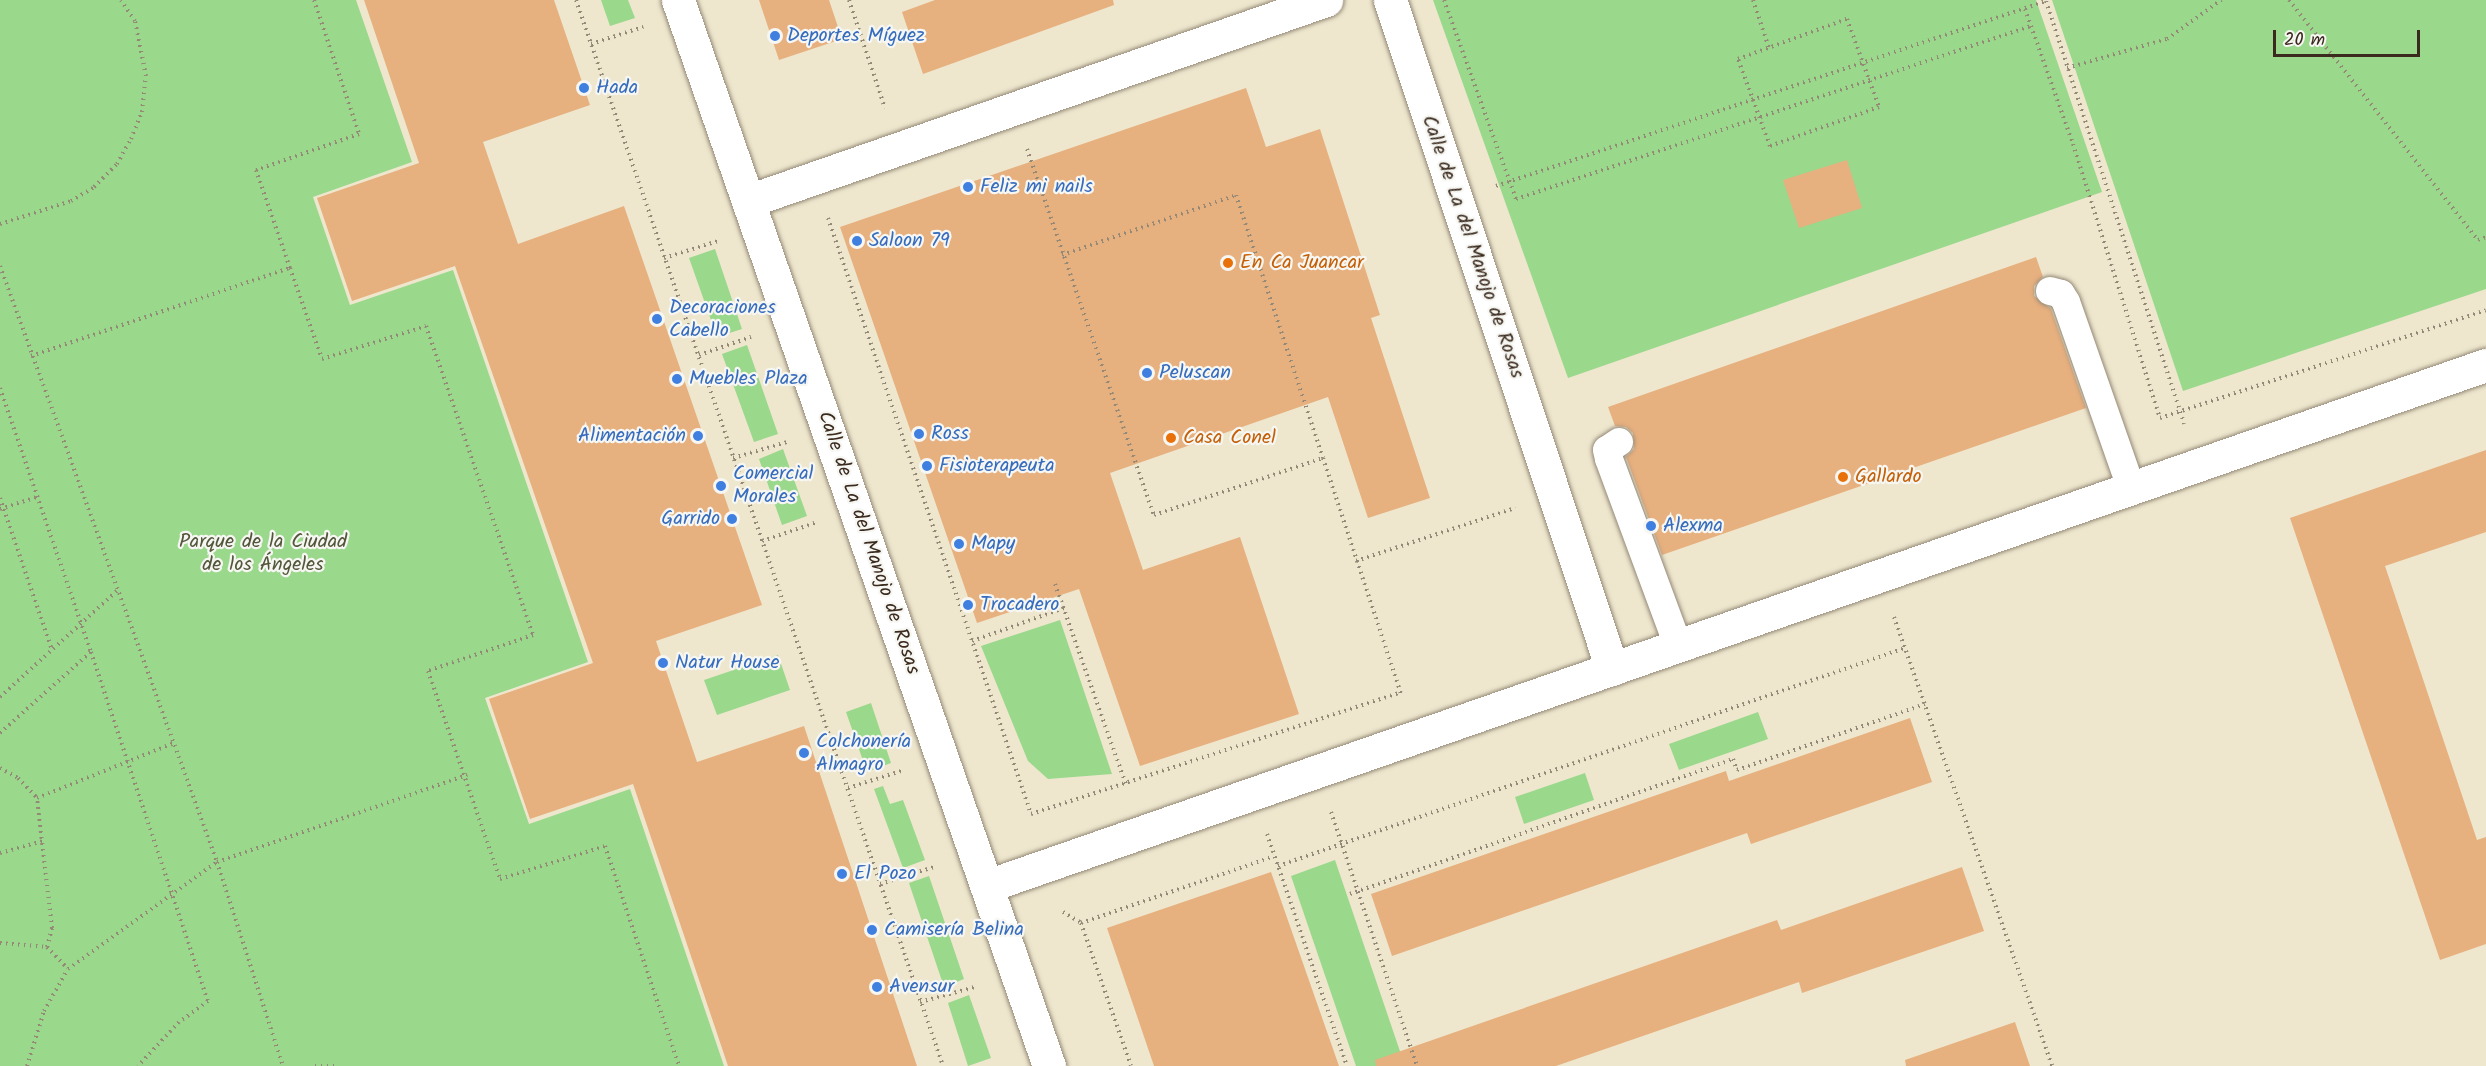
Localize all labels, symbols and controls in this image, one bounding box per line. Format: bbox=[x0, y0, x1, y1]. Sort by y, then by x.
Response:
scale bar bbox=[2276, 18, 2423, 56]
place label: Deportes Míguez bbox=[787, 24, 925, 48]
text: 20 m bbox=[2284, 26, 2325, 55]
marker: Deportes Míguez bbox=[768, 29, 782, 43]
place label: Hada bbox=[596, 76, 638, 100]
marker: Hada bbox=[577, 81, 591, 95]
street label: Calle de La del Manojo de Rosas bbox=[1416, 112, 1528, 382]
place label: Feliz mi nails bbox=[980, 175, 1093, 199]
marker: Feliz mi nails bbox=[961, 180, 975, 194]
place label: Saloon 79 bbox=[869, 229, 950, 253]
marker: Saloon 79 bbox=[850, 234, 864, 248]
place label: En Ca Juancar bbox=[1240, 251, 1364, 275]
marker: En Ca Juancar bbox=[1221, 256, 1235, 270]
place label: Decoraciones Cabello bbox=[669, 296, 776, 343]
marker: Decoraciones Cabello bbox=[650, 312, 664, 326]
place label: Peluscan bbox=[1159, 361, 1231, 385]
marker: Peluscan bbox=[1140, 366, 1154, 380]
place label: Muebles Plaza bbox=[689, 367, 808, 391]
marker: Muebles Plaza bbox=[670, 372, 684, 386]
street label: Calle de La del Manojo de Rosas bbox=[812, 408, 924, 678]
place label: Ross bbox=[931, 422, 969, 446]
place label: Alimentación bbox=[578, 424, 686, 448]
place label: Casa Conel bbox=[1183, 426, 1276, 450]
marker: Ross bbox=[912, 427, 926, 441]
marker: Alimentación bbox=[691, 429, 705, 443]
marker: Casa Conel bbox=[1164, 431, 1178, 445]
place label: Fisioterapeuta bbox=[939, 454, 1055, 478]
marker: Fisioterapeuta bbox=[920, 459, 934, 473]
place label: Comercial Morales bbox=[733, 462, 814, 509]
place label: Gallardo bbox=[1855, 465, 1921, 489]
marker: Gallardo bbox=[1836, 470, 1850, 484]
marker: Comercial Morales bbox=[714, 479, 728, 493]
place label: Garrido bbox=[661, 507, 720, 531]
marker: Garrido bbox=[725, 512, 739, 526]
place label: Alexma bbox=[1663, 514, 1723, 538]
marker: Alexma bbox=[1644, 519, 1658, 533]
park label: Parque de la Ciudad de los Ángeles bbox=[179, 531, 347, 578]
place label: Mapy bbox=[971, 532, 1015, 556]
marker: Mapy bbox=[952, 537, 966, 551]
place label: Trocadero bbox=[980, 593, 1059, 617]
marker: Trocadero bbox=[961, 598, 975, 612]
place label: Natur House bbox=[675, 651, 780, 675]
marker: Natur House bbox=[656, 656, 670, 670]
place label: Colchonería Almagro bbox=[816, 730, 911, 777]
marker: Colchonería Almagro bbox=[797, 746, 811, 760]
place label: El Pozo bbox=[854, 862, 916, 886]
marker: El Pozo bbox=[835, 867, 849, 881]
place label: Camisería Belina bbox=[884, 918, 1024, 942]
marker: Camisería Belina bbox=[865, 923, 879, 937]
place label: Avensur bbox=[889, 975, 954, 999]
marker: Avensur bbox=[870, 980, 884, 994]

